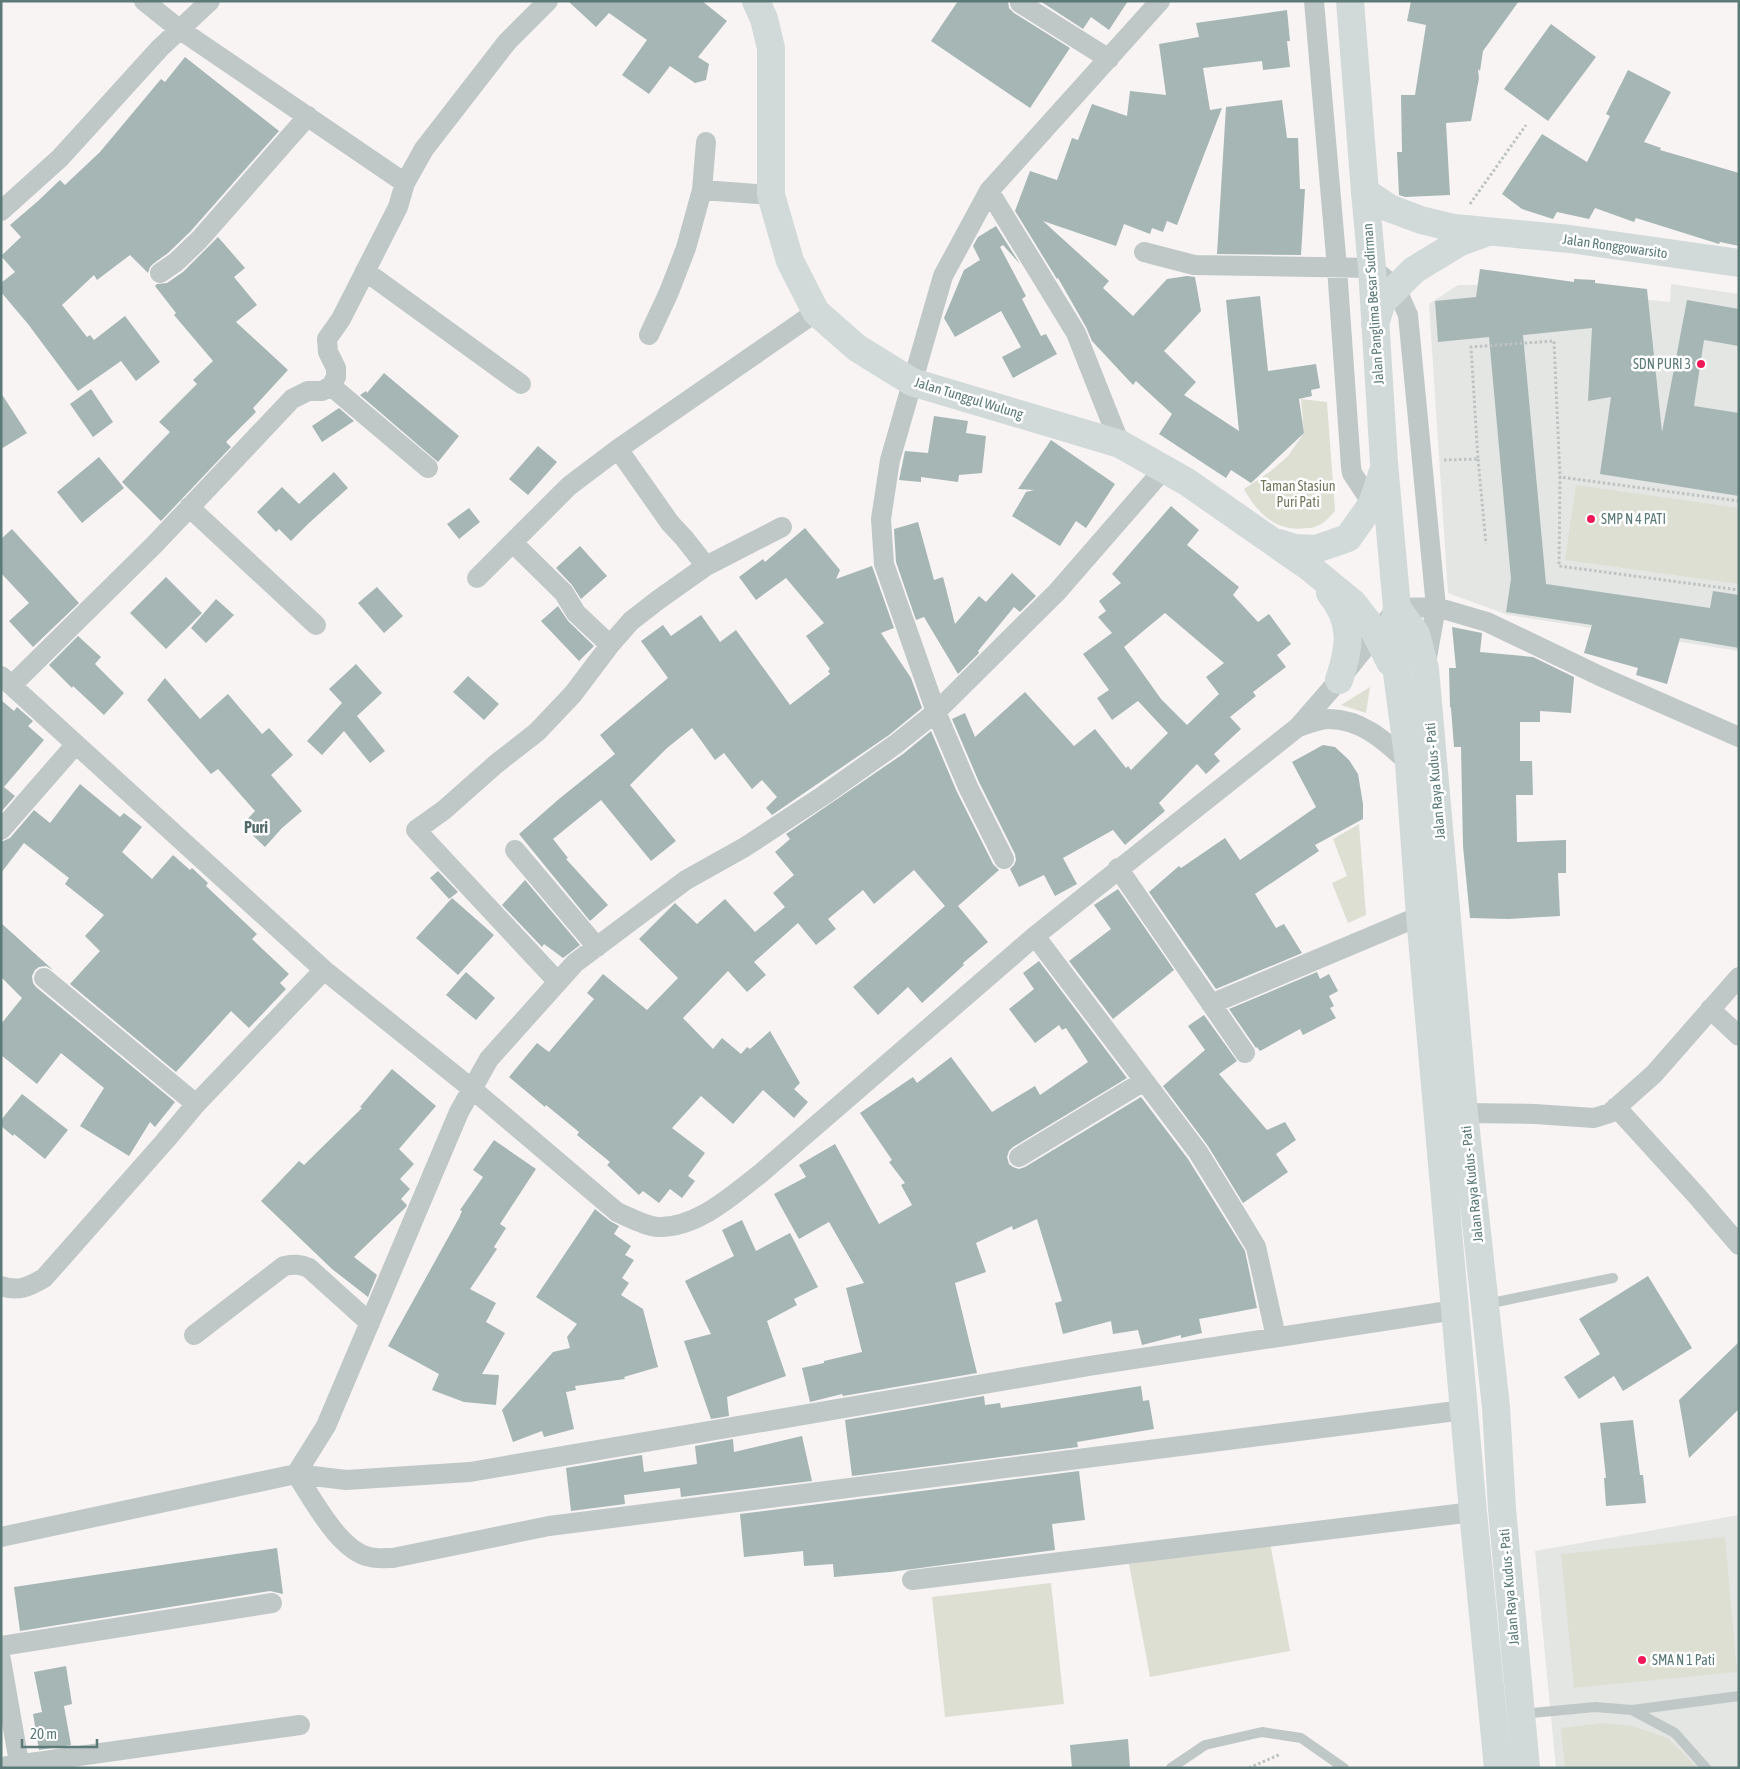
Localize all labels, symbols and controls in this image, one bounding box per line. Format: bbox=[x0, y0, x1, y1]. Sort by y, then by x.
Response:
street label: Jalan Panglima Besar Sudirman bbox=[1359, 223, 1387, 385]
street label: Jalan Ronggowarsito bbox=[1562, 231, 1668, 261]
place label: SDN PURI 3 bbox=[1633, 356, 1691, 372]
marker: SDN PURI 3 bbox=[1695, 358, 1707, 370]
street label: Jalan Tunggul Wulung bbox=[913, 374, 1025, 422]
park label: Taman Stasiun Puri Pati bbox=[1260, 478, 1336, 510]
place label: SMP N 4 PATI bbox=[1601, 511, 1666, 527]
marker: SMP N 4 PATI bbox=[1585, 513, 1597, 525]
street label: Jalan Raya Kudus - Pati bbox=[1422, 722, 1448, 840]
district label: Puri bbox=[244, 818, 268, 836]
street label: Jalan Raya Kudus - Pati bbox=[1458, 1125, 1486, 1243]
street label: Jalan Raya Kudus - Pati bbox=[1496, 1528, 1522, 1646]
place label: SMA N 1 Pati bbox=[1652, 1652, 1715, 1668]
marker: SMA N 1 Pati bbox=[1636, 1654, 1648, 1666]
scale bar bbox=[22, 1716, 98, 1748]
text: 20 m bbox=[30, 1725, 57, 1742]

